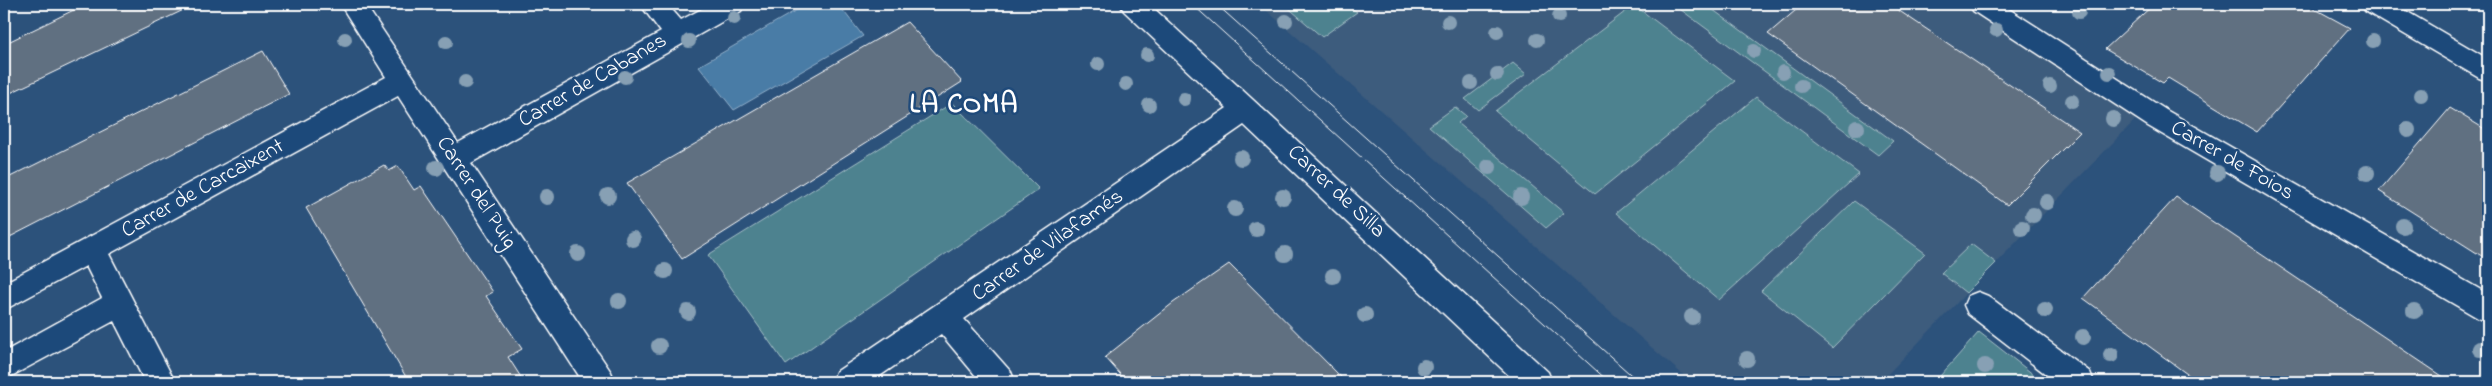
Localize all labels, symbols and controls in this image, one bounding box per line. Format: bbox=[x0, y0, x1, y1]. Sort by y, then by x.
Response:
street label: Carrer de Cabanes bbox=[513, 25, 673, 137]
district label: LA COMA bbox=[910, 85, 1018, 126]
street label: Carrer de Foios bbox=[2164, 113, 2300, 209]
street label: Carrer del Puig bbox=[427, 130, 525, 256]
street label: Carrer de Carcaixent bbox=[116, 131, 291, 247]
street label: Carrer de Silla bbox=[1279, 138, 1393, 246]
street label: Carrer de Vilafamés bbox=[966, 182, 1130, 310]

